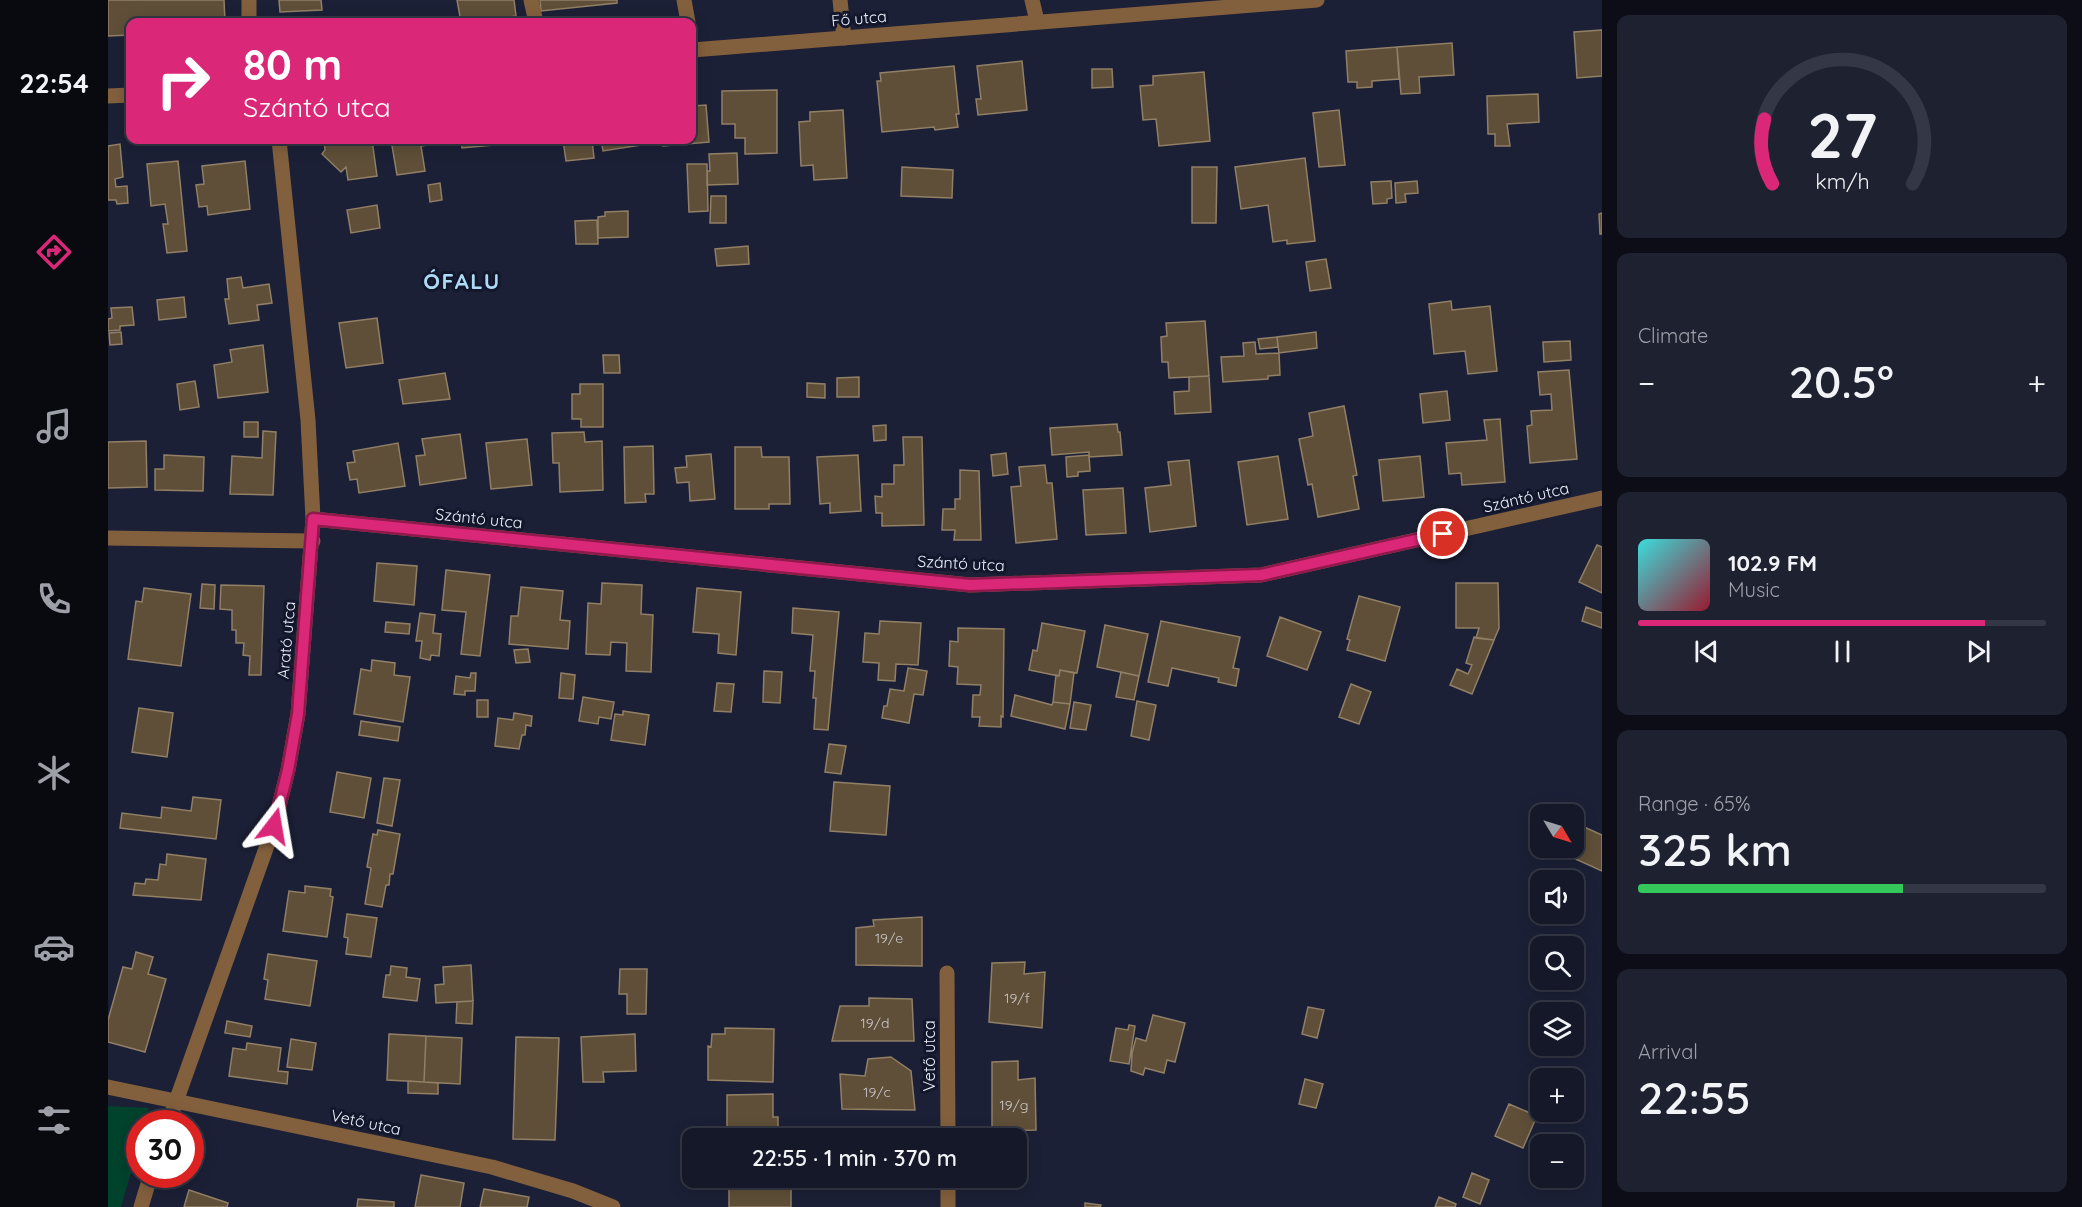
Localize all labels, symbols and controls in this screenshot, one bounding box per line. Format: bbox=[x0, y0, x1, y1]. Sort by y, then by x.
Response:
street label: Fő utca bbox=[830, 6, 888, 30]
text: 80 m bbox=[243, 38, 342, 91]
icon: right bbox=[144, 42, 222, 120]
text: 22:54 bbox=[19, 66, 89, 100]
text: Szántó utca bbox=[243, 90, 391, 124]
text: 27 bbox=[1807, 96, 1877, 174]
text: km/h bbox=[1815, 168, 1869, 194]
icon: directions bbox=[33, 231, 75, 273]
district label: ÓFALU bbox=[423, 267, 501, 295]
text: Climate bbox=[1638, 323, 1708, 348]
text: 20.5° bbox=[1789, 353, 1894, 409]
text: − bbox=[1638, 362, 1655, 403]
text: + bbox=[2027, 362, 2046, 403]
icon: music bbox=[33, 405, 75, 447]
street label: Szántó utca bbox=[1481, 477, 1571, 517]
street label: Szántó utca bbox=[434, 503, 524, 533]
pin bbox=[1417, 508, 1468, 559]
icon: arrive bbox=[1426, 517, 1459, 550]
text: 102.9 FM bbox=[1728, 549, 1817, 577]
street label: Szántó utca bbox=[917, 551, 1005, 575]
text: Music bbox=[1728, 577, 1780, 602]
icon: phone bbox=[33, 578, 75, 620]
street label: Arató utca bbox=[273, 600, 299, 680]
icon: previous bbox=[1690, 635, 1723, 668]
icon: pause bbox=[1826, 635, 1859, 668]
icon: next bbox=[1962, 635, 1995, 668]
icon: climate bbox=[33, 752, 75, 794]
text: Range · 65% bbox=[1638, 791, 1751, 816]
position arrow bbox=[242, 794, 306, 858]
north arrow bbox=[1530, 804, 1584, 858]
map controls bbox=[1530, 804, 1584, 1188]
text: 325 km bbox=[1638, 821, 1792, 877]
button: sound bbox=[1530, 870, 1584, 924]
icon: car bbox=[33, 926, 75, 968]
house number: 19/e bbox=[875, 929, 903, 947]
button: search bbox=[1530, 936, 1584, 990]
house number: 19/f bbox=[1004, 989, 1030, 1007]
button: layers bbox=[1530, 1002, 1584, 1056]
house number: 19/d bbox=[861, 1014, 889, 1032]
street label: Vető utca bbox=[919, 1020, 939, 1092]
text: Arrival bbox=[1638, 1039, 1698, 1064]
button: + bbox=[1530, 1068, 1584, 1122]
text: 22:55 bbox=[1638, 1069, 1751, 1125]
house number: 19/c bbox=[863, 1083, 891, 1101]
house number: 19/g bbox=[999, 1096, 1029, 1114]
icon: filters bbox=[33, 1099, 75, 1141]
street label: Vető utca bbox=[329, 1105, 403, 1139]
speed limit sign: 30 bbox=[126, 1110, 204, 1188]
button: − bbox=[1530, 1134, 1584, 1188]
text: 22:55 · 1 min · 370 m bbox=[752, 1144, 957, 1172]

